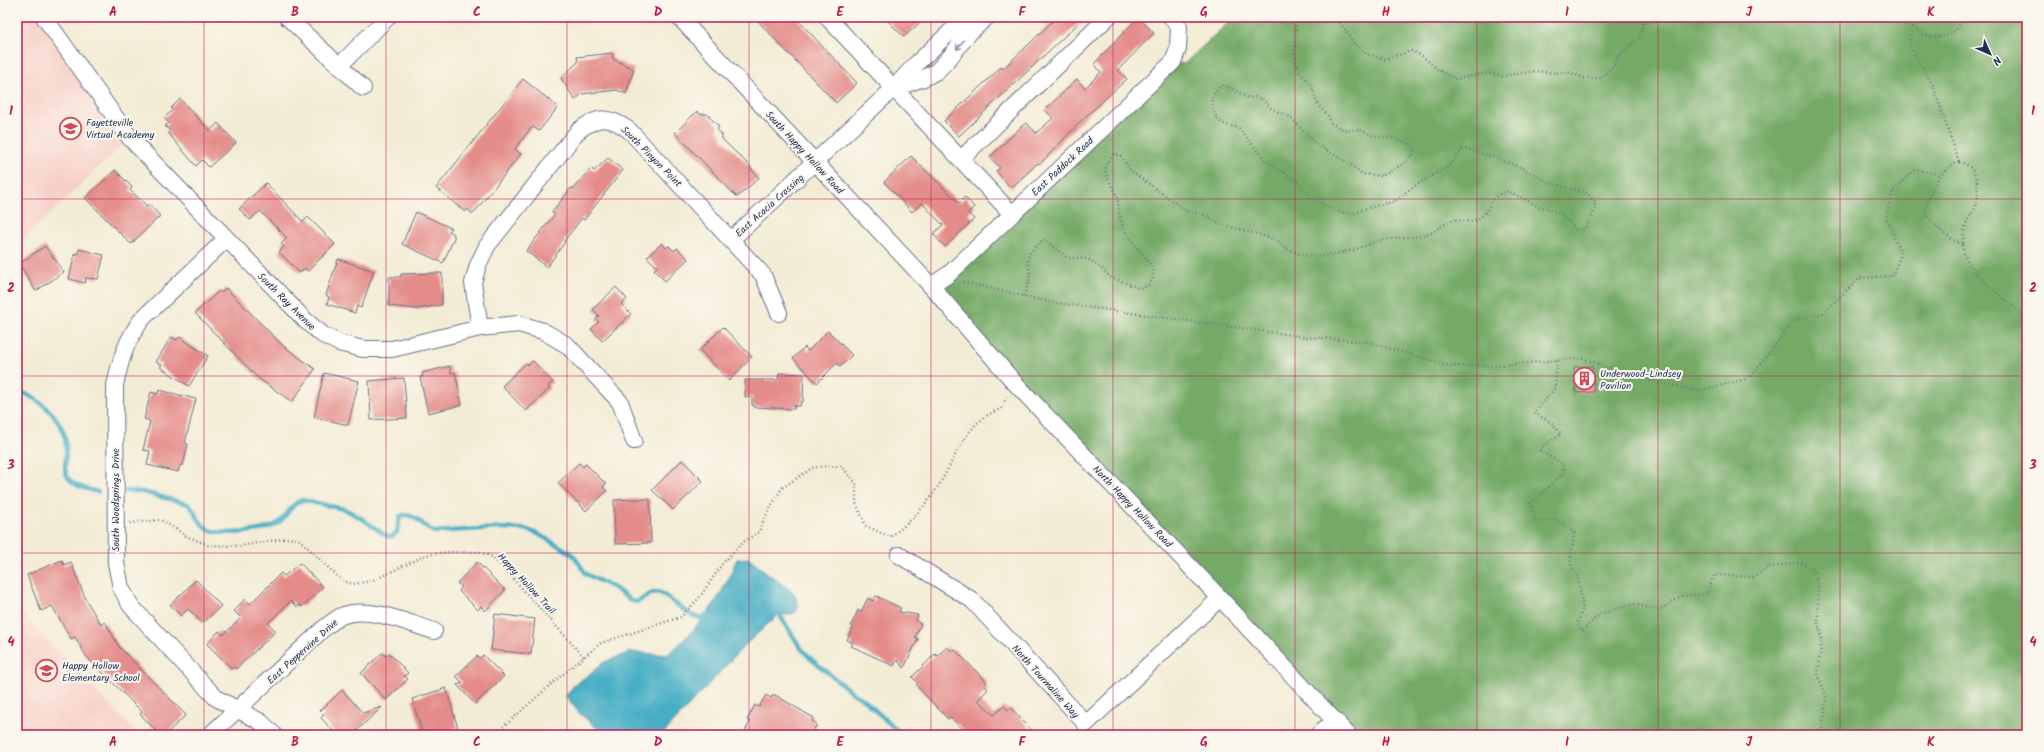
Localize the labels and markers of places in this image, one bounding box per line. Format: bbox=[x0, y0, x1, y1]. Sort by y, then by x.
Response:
school or university icon: Fayetteville Virtual Academy bbox=[57, 115, 83, 141]
place label: Fayetteville Virtual Academy bbox=[86, 115, 155, 143]
building icon: Underwood-Lindsey Pavilion bbox=[1571, 366, 1597, 392]
place label: Underwood-Lindsey Pavilion bbox=[1600, 366, 1681, 394]
school or university icon: Happy Hollow Elementary School bbox=[34, 658, 60, 684]
place label: Happy Hollow Elementary School bbox=[62, 658, 140, 686]

